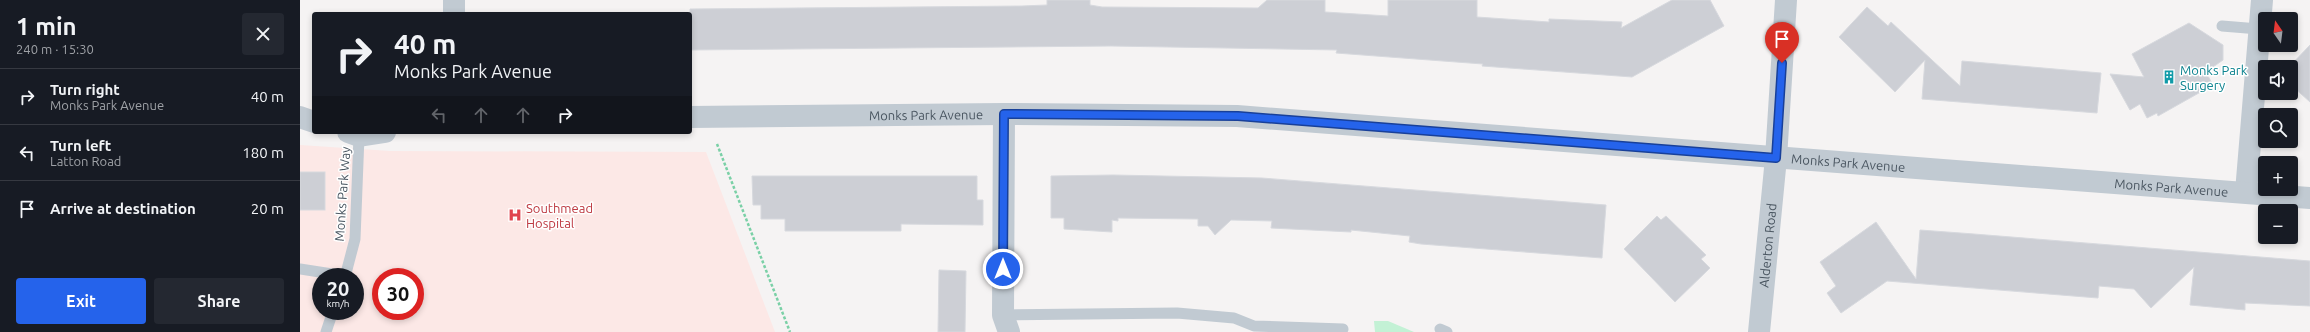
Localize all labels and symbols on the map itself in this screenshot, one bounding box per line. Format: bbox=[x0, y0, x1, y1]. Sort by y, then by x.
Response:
north arrow bbox=[2258, 12, 2298, 52]
pin bbox=[1765, 22, 1799, 63]
place label: Monks Park Surgery bbox=[2180, 63, 2248, 92]
building icon: Monks Park Surgery bbox=[2161, 69, 2177, 85]
street label: Monks Park Avenue bbox=[869, 107, 983, 122]
street label: Monks Park Way bbox=[332, 146, 352, 242]
street label: Monks Park Avenue bbox=[1791, 151, 1906, 174]
street label: Monks Park Avenue bbox=[2114, 176, 2229, 199]
place label: Southmead Hospital bbox=[526, 201, 593, 230]
street label: Alderton Road bbox=[1756, 203, 1779, 288]
hospital icon: Southmead Hospital bbox=[507, 207, 523, 223]
position arrow bbox=[982, 248, 1024, 290]
speed limit sign: 30 bbox=[372, 268, 424, 320]

